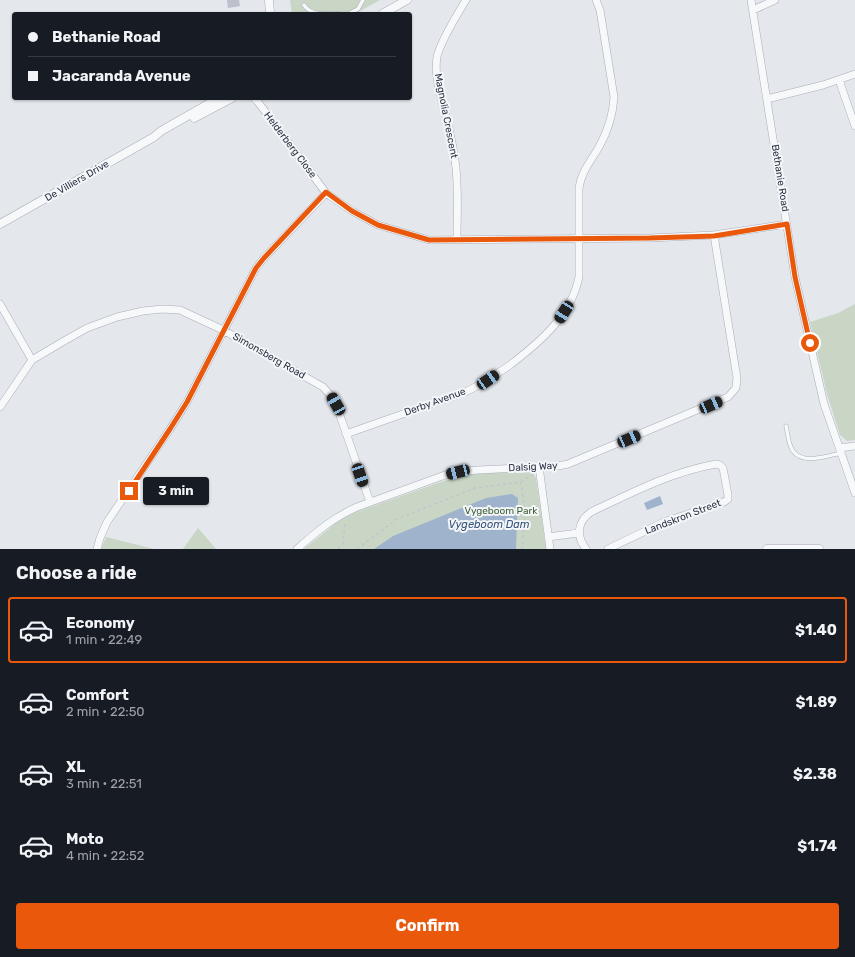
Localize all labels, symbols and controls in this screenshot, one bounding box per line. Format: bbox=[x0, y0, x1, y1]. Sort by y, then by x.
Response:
text: Bethanie Road bbox=[52, 28, 161, 46]
text: Jacaranda Avenue bbox=[52, 67, 191, 85]
street label: Magnolia Crescent bbox=[432, 73, 460, 160]
street label: Helderberg Close bbox=[261, 110, 319, 181]
street label: Bethanie Road bbox=[769, 143, 791, 213]
street label: De Villiers Drive bbox=[43, 158, 111, 204]
car bbox=[552, 299, 576, 325]
street label: Simonsberg Road bbox=[231, 330, 307, 382]
route start bbox=[801, 334, 819, 352]
car bbox=[475, 368, 501, 392]
street label: Derby Avenue bbox=[403, 385, 468, 419]
car bbox=[325, 391, 347, 417]
car bbox=[698, 395, 724, 415]
car bbox=[616, 429, 642, 449]
street label: Dalsig Way bbox=[508, 460, 558, 474]
car bbox=[350, 462, 370, 488]
car bbox=[445, 463, 471, 481]
callout: 3 min bbox=[143, 477, 209, 505]
route end bbox=[120, 482, 138, 500]
text: 3 min bbox=[158, 483, 194, 498]
street label: Landskron Street bbox=[643, 497, 723, 537]
park label: Vygeboom Park bbox=[465, 505, 538, 517]
water label: Vygeboom Dam bbox=[448, 518, 530, 531]
text: Choose a ride bbox=[16, 562, 137, 584]
icon: car bbox=[18, 612, 54, 648]
text: Economy bbox=[66, 614, 135, 632]
text: $1.40 bbox=[795, 621, 837, 639]
text: 1 min · 22:49 bbox=[66, 632, 142, 647]
icon: car bbox=[18, 684, 54, 720]
text: Comfort bbox=[66, 686, 129, 704]
text: $1.89 bbox=[796, 693, 837, 711]
text: 2 min · 22:50 bbox=[66, 704, 145, 719]
icon: car bbox=[18, 756, 54, 792]
text: XL bbox=[66, 758, 85, 776]
text: $2.38 bbox=[793, 765, 837, 783]
text: 3 min · 22:51 bbox=[66, 776, 142, 791]
icon: car bbox=[18, 828, 54, 864]
text: Moto bbox=[66, 830, 104, 848]
text: $1.74 bbox=[797, 837, 837, 855]
text: 4 min · 22:52 bbox=[66, 848, 144, 863]
button: Confirm bbox=[16, 903, 839, 949]

